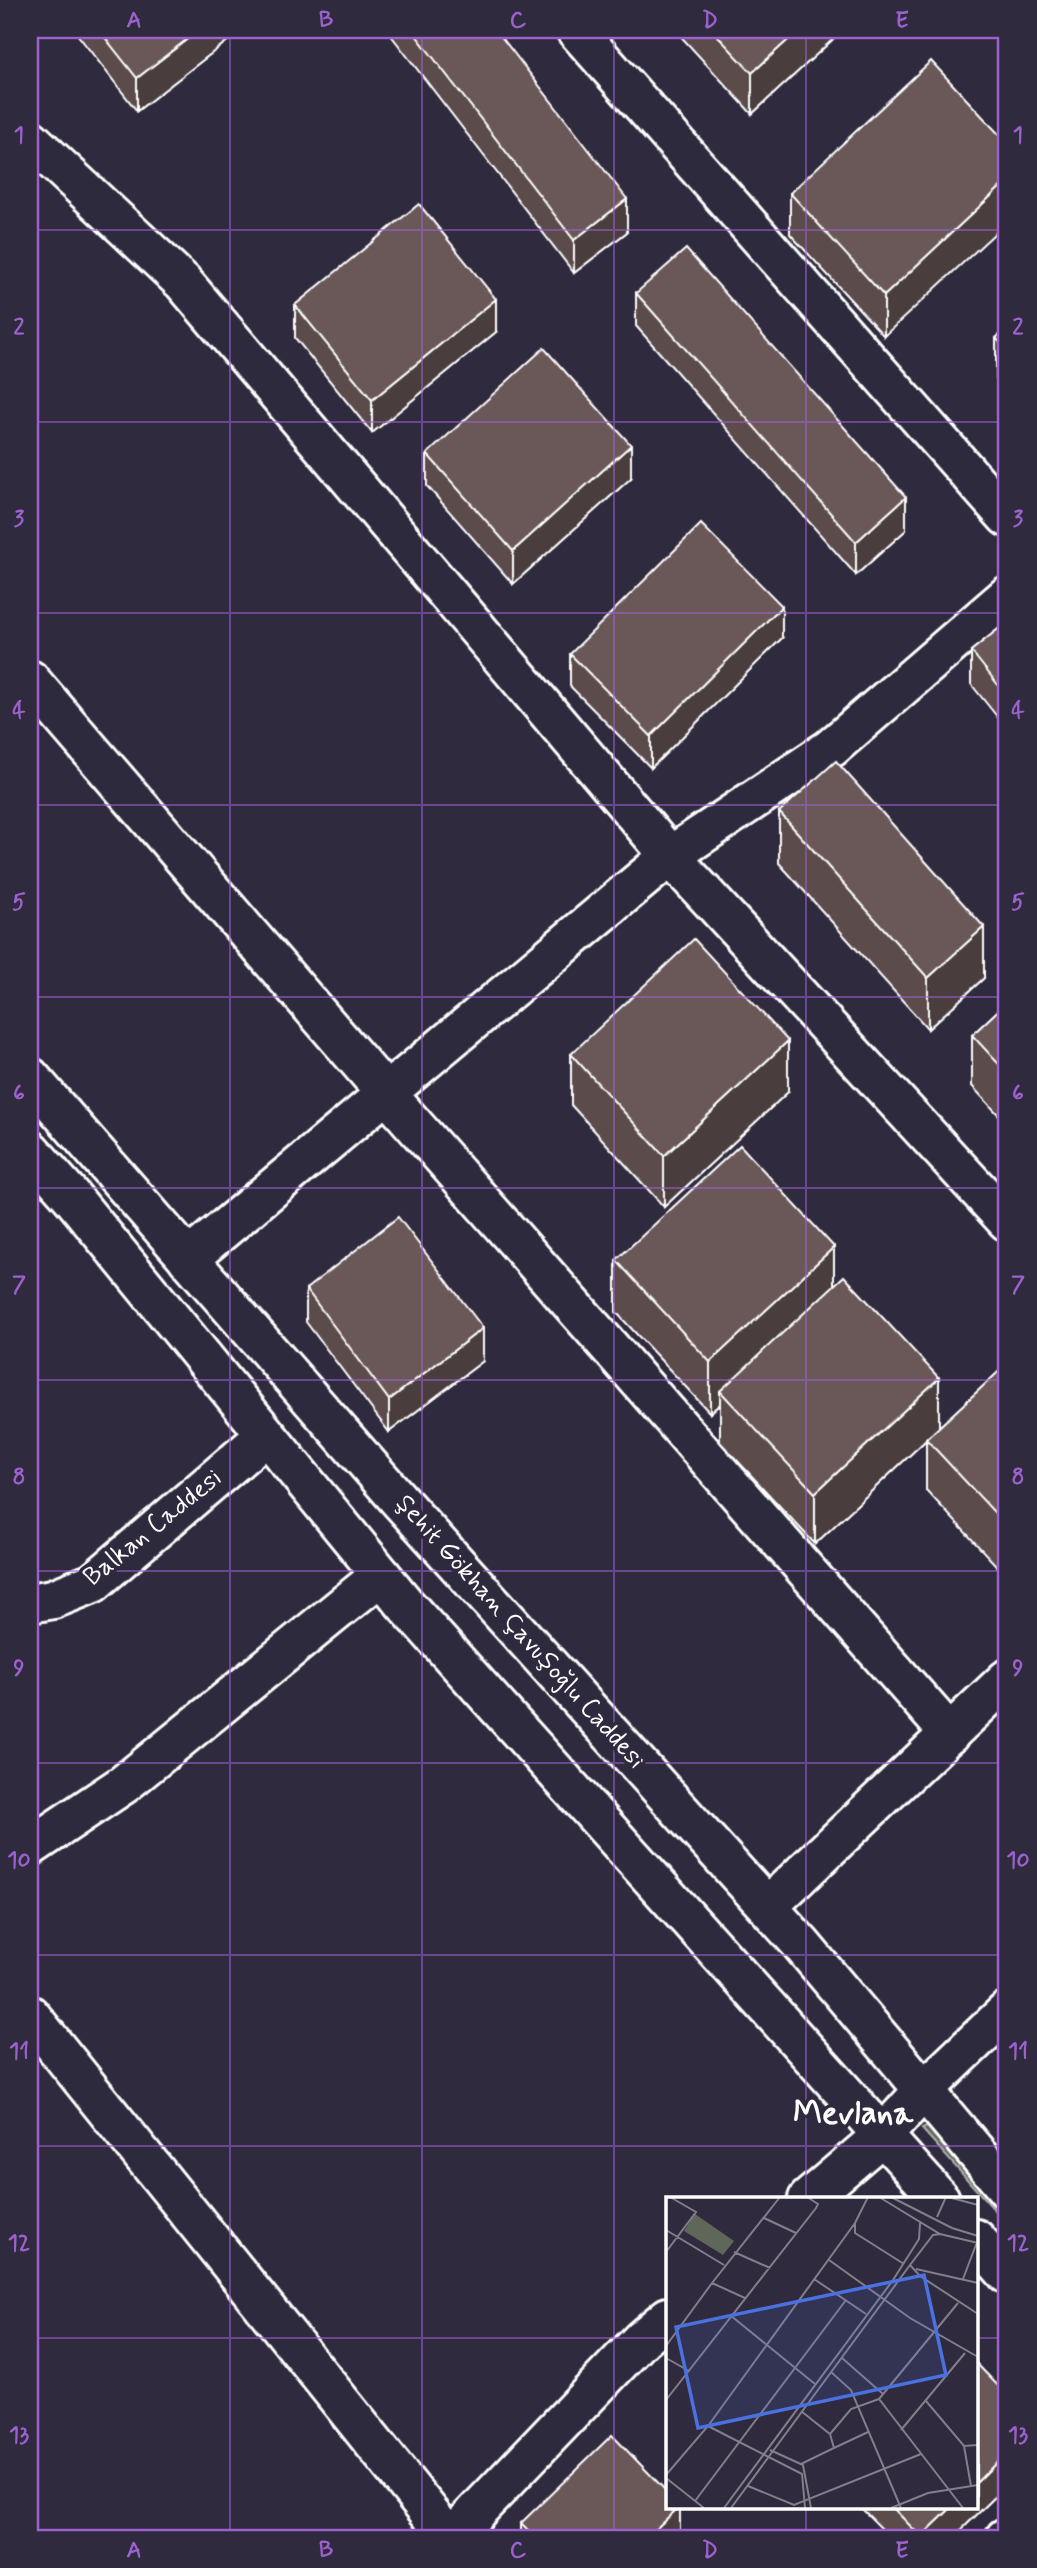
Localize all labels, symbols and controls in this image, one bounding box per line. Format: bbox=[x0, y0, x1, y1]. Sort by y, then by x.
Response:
text: A bbox=[126, 6, 142, 36]
text: B bbox=[319, 6, 334, 36]
text: C bbox=[510, 6, 527, 36]
text: D bbox=[702, 6, 718, 36]
text: E bbox=[895, 6, 909, 36]
text: 1 bbox=[14, 121, 24, 151]
text: 1 bbox=[1013, 121, 1023, 151]
text: 2 bbox=[13, 313, 25, 343]
text: 2 bbox=[1012, 313, 1024, 343]
text: 3 bbox=[14, 505, 25, 535]
text: 3 bbox=[1013, 505, 1024, 535]
text: 4 bbox=[12, 696, 26, 726]
text: 4 bbox=[1011, 696, 1025, 726]
text: 5 bbox=[12, 888, 26, 918]
text: 5 bbox=[1011, 888, 1025, 918]
text: 6 bbox=[13, 1079, 25, 1109]
text: 6 bbox=[1012, 1079, 1024, 1109]
text: 7 bbox=[12, 1271, 26, 1301]
text: 7 bbox=[1011, 1271, 1025, 1301]
street label: Balkan Caddesi bbox=[77, 1462, 229, 1594]
text: 8 bbox=[13, 1463, 25, 1493]
text: 8 bbox=[1012, 1463, 1024, 1493]
street label: Şehit Gökhan Çavuşoğlu Caddesi bbox=[388, 1488, 652, 1776]
text: 9 bbox=[13, 1654, 25, 1684]
text: 9 bbox=[1012, 1654, 1024, 1684]
text: 10 bbox=[7, 1846, 31, 1876]
text: 10 bbox=[1006, 1846, 1030, 1876]
text: 11 bbox=[9, 2037, 29, 2067]
text: 11 bbox=[1008, 2037, 1028, 2067]
district label: Mevlana bbox=[793, 2092, 914, 2136]
inset map bbox=[666, 2197, 978, 2508]
text: 12 bbox=[8, 2229, 30, 2259]
text: 12 bbox=[1007, 2229, 1029, 2259]
text: 13 bbox=[9, 2421, 29, 2451]
text: 13 bbox=[1008, 2421, 1028, 2451]
text: A bbox=[126, 2536, 142, 2566]
text: B bbox=[319, 2536, 334, 2566]
text: C bbox=[510, 2536, 527, 2566]
text: D bbox=[702, 2536, 718, 2566]
text: E bbox=[895, 2536, 909, 2566]

